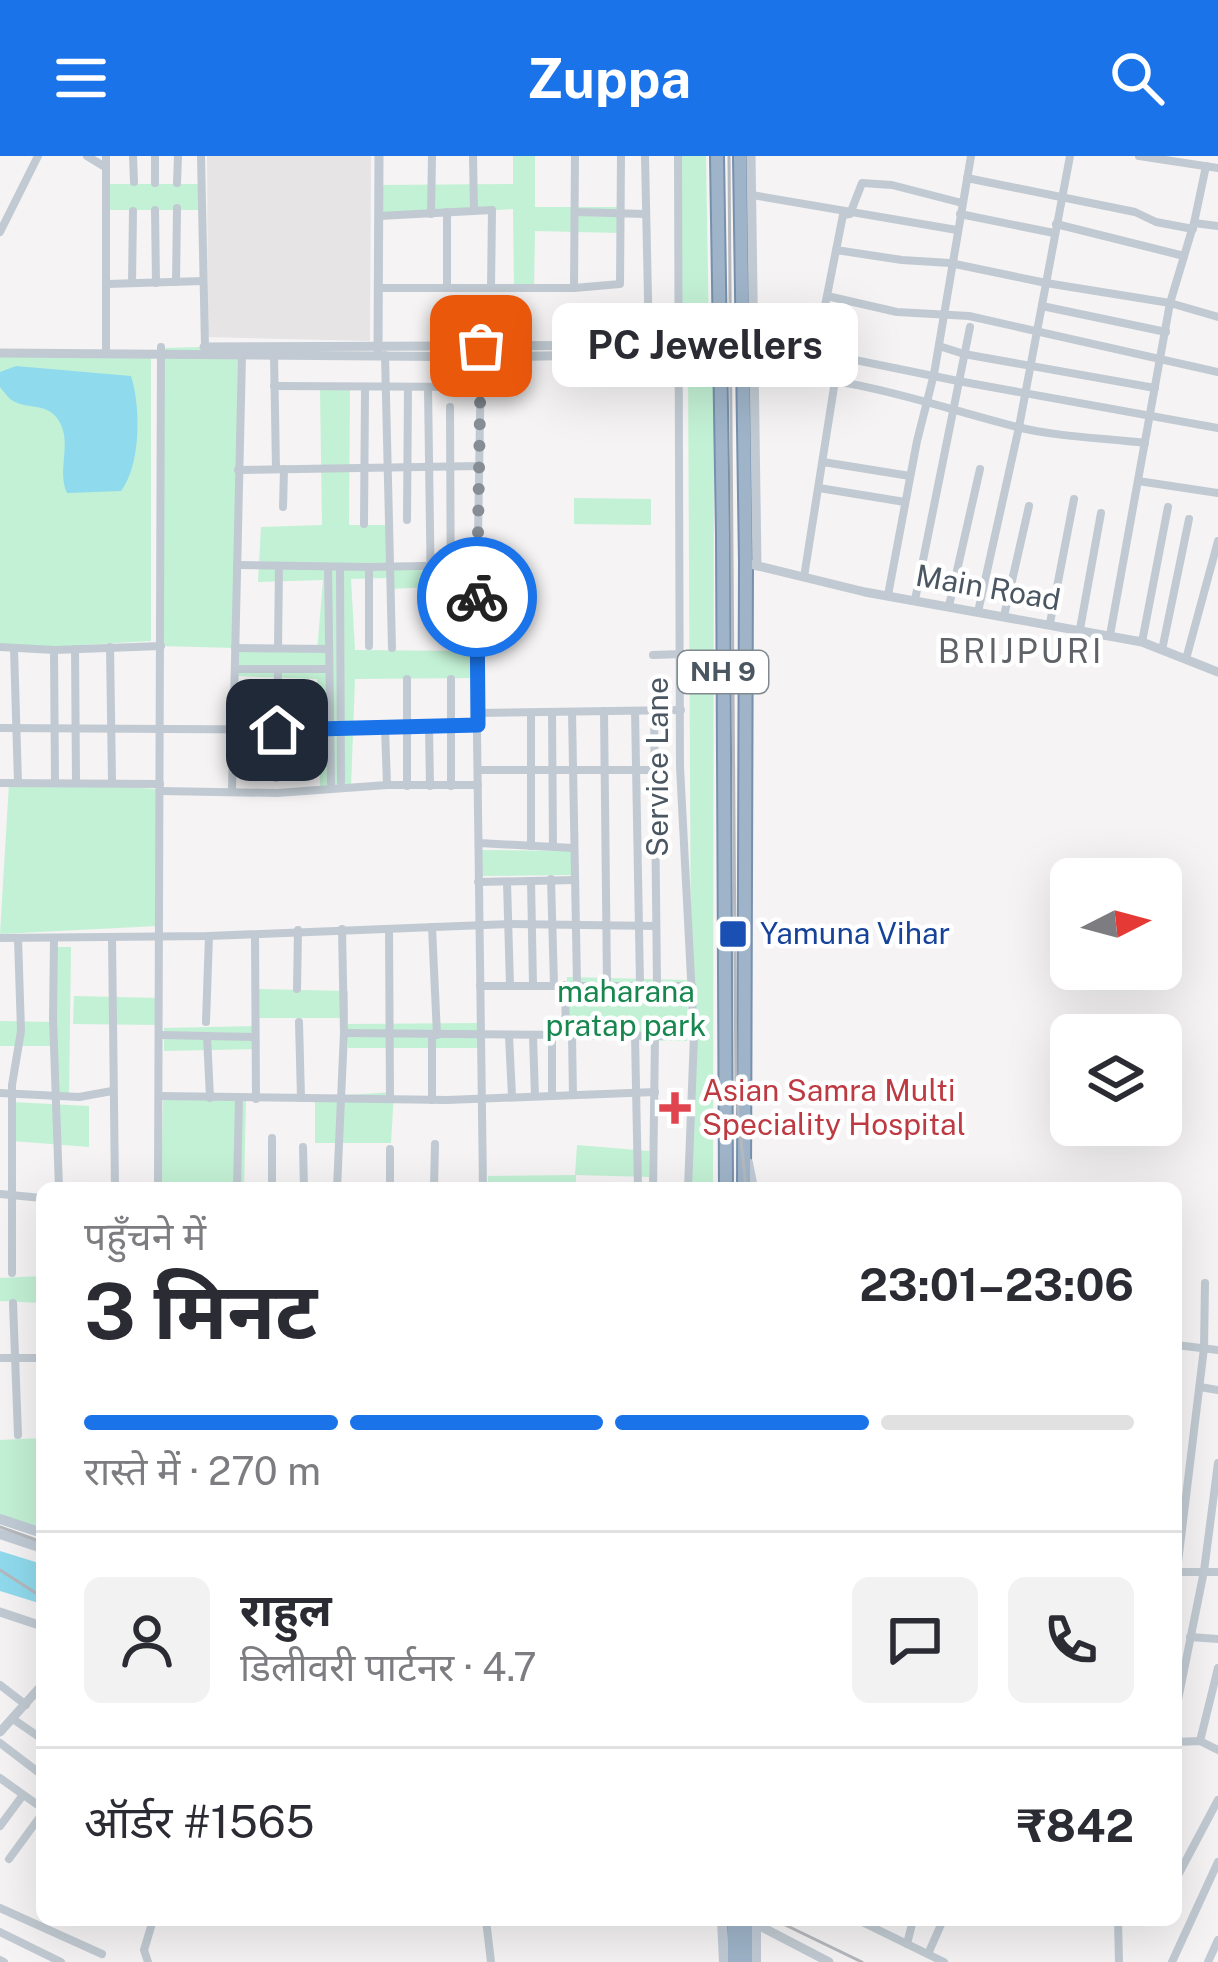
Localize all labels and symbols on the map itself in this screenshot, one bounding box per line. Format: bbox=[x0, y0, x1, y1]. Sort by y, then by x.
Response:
pin bbox=[430, 295, 532, 397]
callout: PC Jewellers bbox=[553, 304, 859, 388]
courier bbox=[417, 537, 537, 657]
street label: Main Road bbox=[913, 557, 1063, 617]
district label: BRIJPURI bbox=[938, 632, 1104, 670]
road number: NH 9 bbox=[678, 651, 768, 693]
street label: Service Lane bbox=[639, 677, 675, 857]
pin bbox=[226, 679, 328, 781]
north arrow bbox=[1050, 858, 1182, 990]
place label: Yamuna Vihar bbox=[760, 915, 950, 951]
marker: Yamuna Vihar bbox=[717, 918, 749, 950]
park label: maharana pratap park bbox=[546, 973, 706, 1043]
place label: Asian Samra Multi Speciality Hospital bbox=[702, 1072, 966, 1142]
marker: Asian Samra Multi Speciality Hospital bbox=[659, 1092, 691, 1124]

